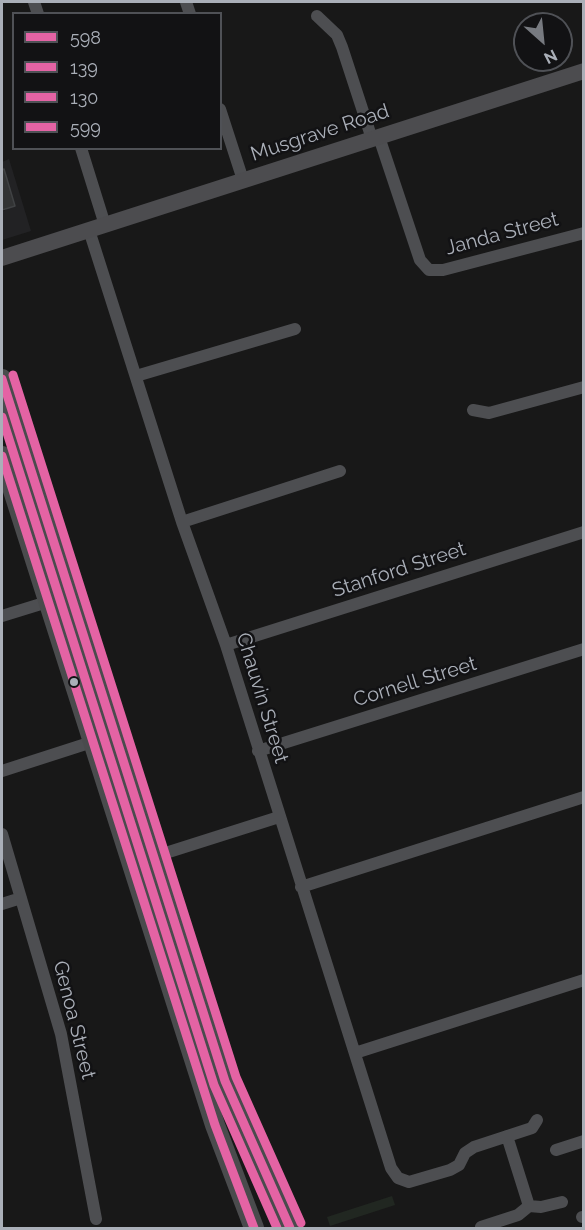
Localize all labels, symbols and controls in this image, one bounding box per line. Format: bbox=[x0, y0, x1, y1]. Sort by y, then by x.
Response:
legend bbox=[12, 12, 222, 150]
north arrow bbox=[513, 12, 573, 72]
text: 598 bbox=[70, 27, 101, 48]
text: N bbox=[541, 45, 560, 68]
text: 139 bbox=[70, 57, 98, 78]
text: 130 bbox=[70, 87, 98, 108]
street label: Musgrave Road bbox=[248, 99, 392, 167]
text: 599 bbox=[70, 117, 101, 138]
street label: Janda Street bbox=[443, 207, 561, 261]
street label: Stanford Street bbox=[329, 537, 469, 603]
street label: Chauvin Street bbox=[231, 630, 293, 766]
street label: Cornell Street bbox=[351, 652, 479, 712]
unlabelled marker bbox=[68, 676, 80, 688]
street label: Genoa Street bbox=[48, 958, 100, 1082]

